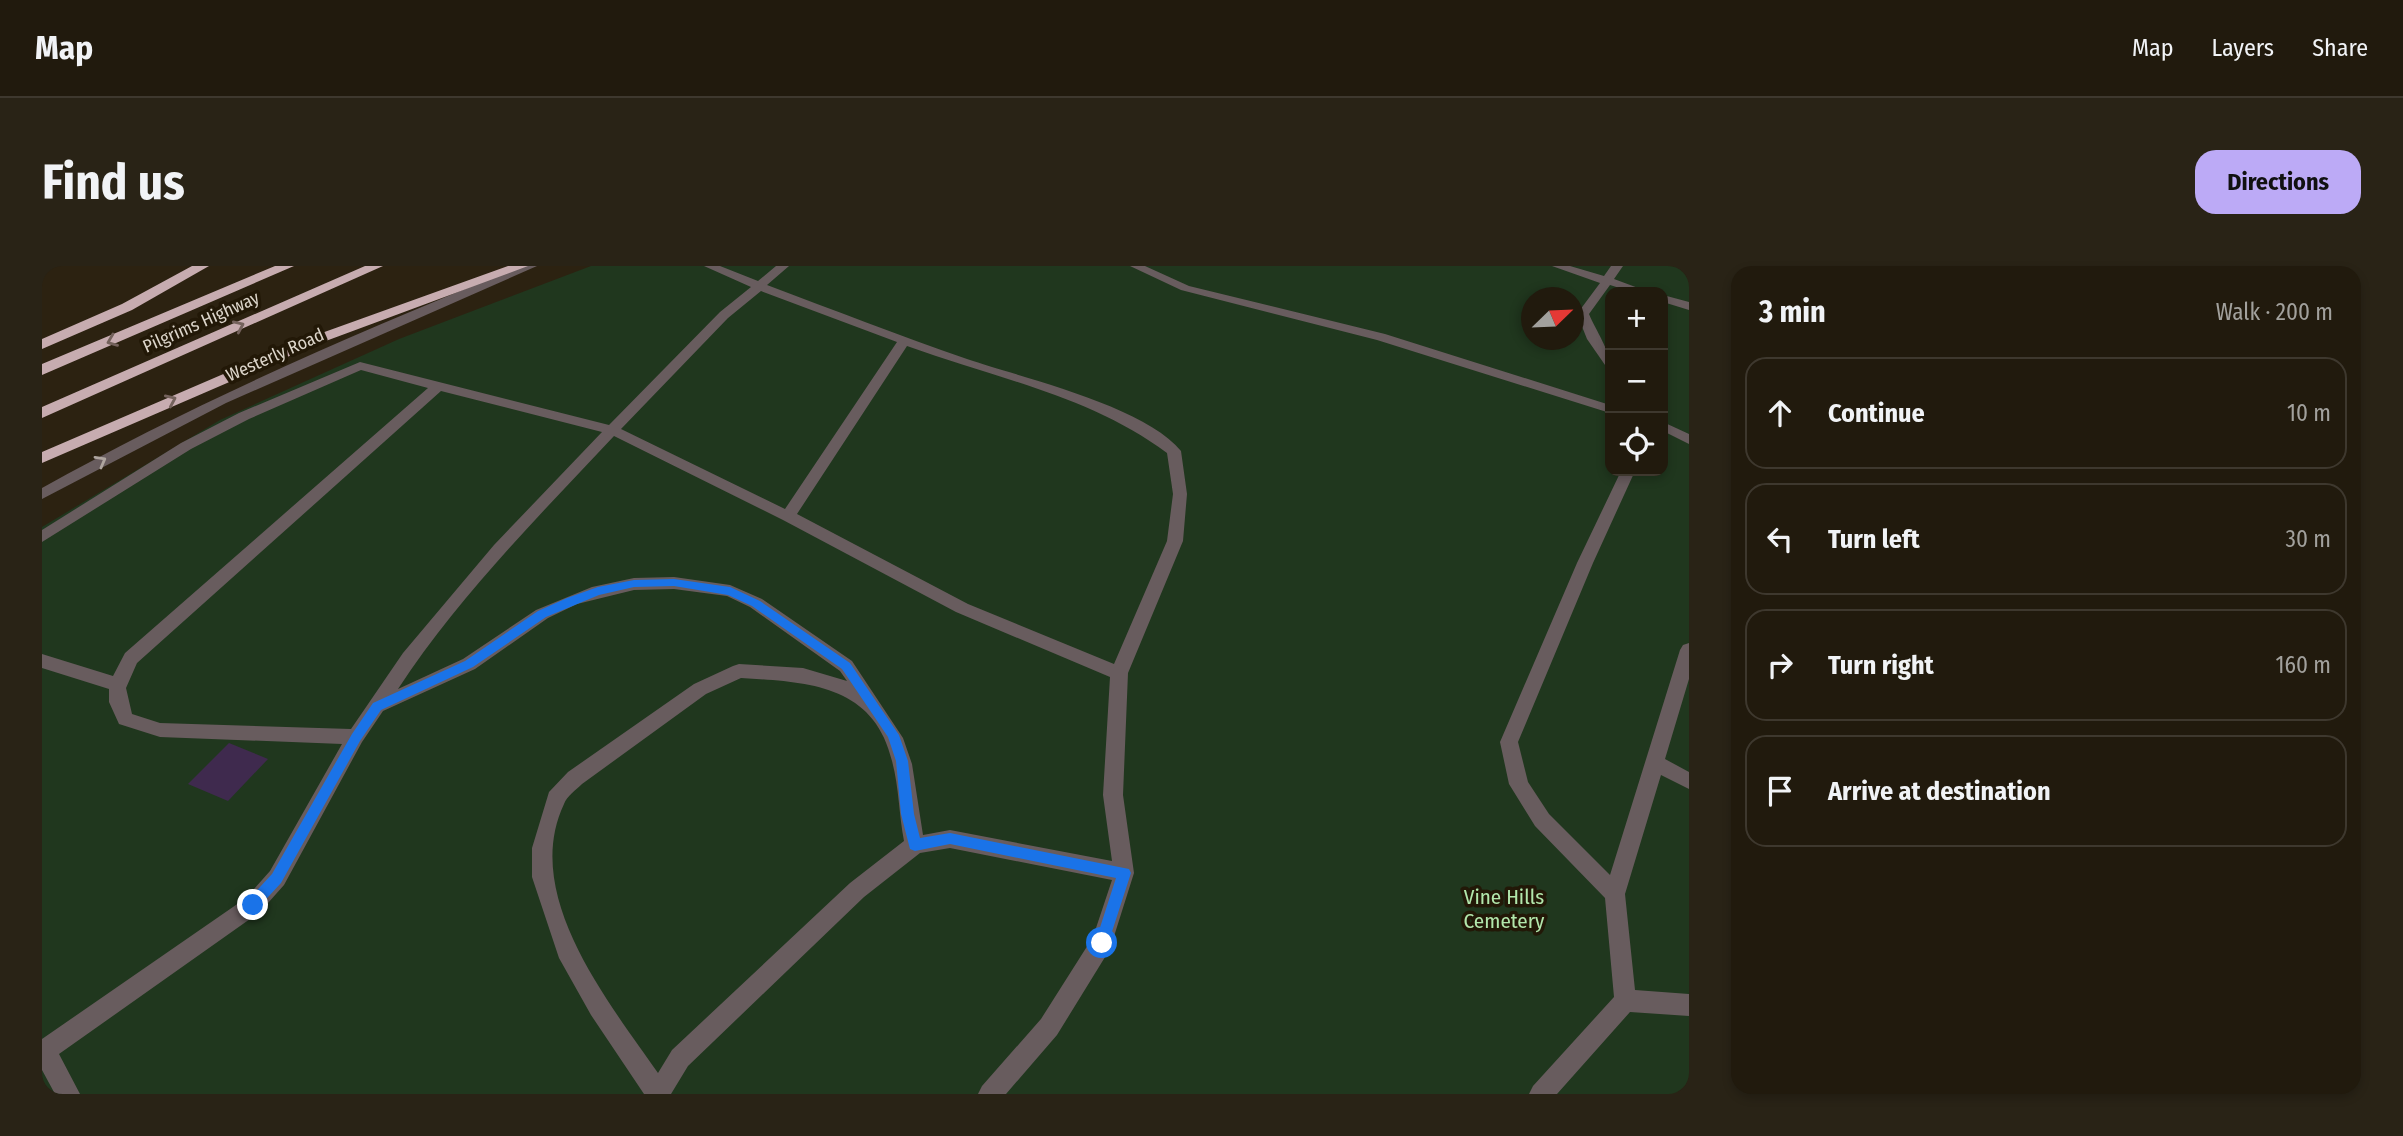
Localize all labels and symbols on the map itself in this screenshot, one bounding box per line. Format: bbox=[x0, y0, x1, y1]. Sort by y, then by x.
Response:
street label: Pilgrims Highway bbox=[139, 286, 263, 358]
north arrow bbox=[1521, 287, 1584, 350]
one-way arrow bbox=[232, 320, 244, 334]
street label: Westerly Road bbox=[223, 324, 327, 386]
one-way arrow bbox=[106, 333, 118, 347]
one-way arrow bbox=[164, 394, 177, 408]
one-way arrow bbox=[94, 456, 107, 469]
park label: Vine Hills Cemetery bbox=[1464, 884, 1545, 934]
route end bbox=[237, 889, 268, 920]
route start bbox=[1086, 927, 1117, 958]

